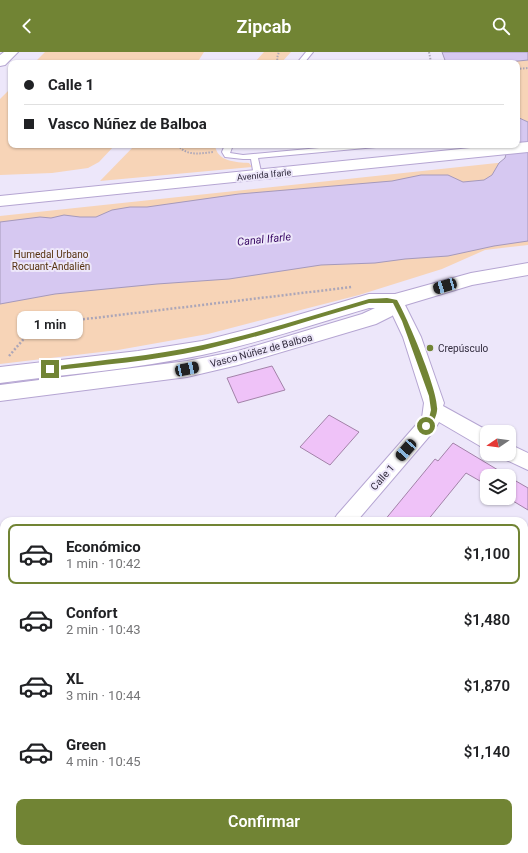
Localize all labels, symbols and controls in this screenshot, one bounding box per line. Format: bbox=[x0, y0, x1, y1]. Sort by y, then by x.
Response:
icon: back bbox=[16, 15, 38, 37]
icon: search bbox=[490, 15, 512, 37]
text: Zipcab bbox=[237, 16, 291, 37]
text: Calle 1 bbox=[48, 76, 94, 94]
text: Vasco Núñez de Balboa bbox=[48, 115, 207, 133]
street label: Avenida Ifarle bbox=[236, 167, 292, 183]
water label: Canal Ifarle bbox=[237, 230, 292, 249]
park label: Humedal Urbano Rocuant-Andalién bbox=[12, 249, 90, 272]
car bbox=[432, 277, 458, 295]
callout: 1 min bbox=[17, 311, 83, 339]
text: 1 min bbox=[34, 317, 66, 332]
street label: Vasco Núñez de Balboa bbox=[209, 332, 313, 369]
marker: Crepúsculo bbox=[425, 343, 435, 353]
place label: Crepúsculo bbox=[438, 343, 489, 354]
route end bbox=[41, 360, 59, 378]
car bbox=[174, 361, 200, 377]
route start bbox=[417, 417, 435, 435]
north arrow bbox=[480, 425, 516, 461]
map controls bbox=[480, 425, 516, 505]
car bbox=[394, 437, 418, 463]
street label: Calle 1 bbox=[368, 462, 396, 492]
button: layers bbox=[480, 469, 516, 505]
icon: car bbox=[18, 536, 54, 572]
text: Económico bbox=[66, 538, 141, 556]
text: $1,100 bbox=[464, 545, 510, 563]
text: 1 min · 10:42 bbox=[66, 556, 141, 571]
icon: car bbox=[18, 602, 54, 638]
text: Confort bbox=[66, 604, 117, 622]
text: $1,480 bbox=[464, 611, 510, 629]
text: 2 min · 10:43 bbox=[66, 622, 141, 637]
icon: car bbox=[18, 668, 54, 704]
text: XL bbox=[66, 670, 84, 688]
text: $1,870 bbox=[464, 677, 510, 695]
text: 3 min · 10:44 bbox=[66, 688, 141, 703]
icon: car bbox=[18, 734, 54, 770]
text: Green bbox=[66, 736, 106, 754]
text: $1,140 bbox=[464, 743, 510, 761]
text: 4 min · 10:45 bbox=[66, 754, 141, 769]
button: Confirmar bbox=[16, 799, 512, 845]

